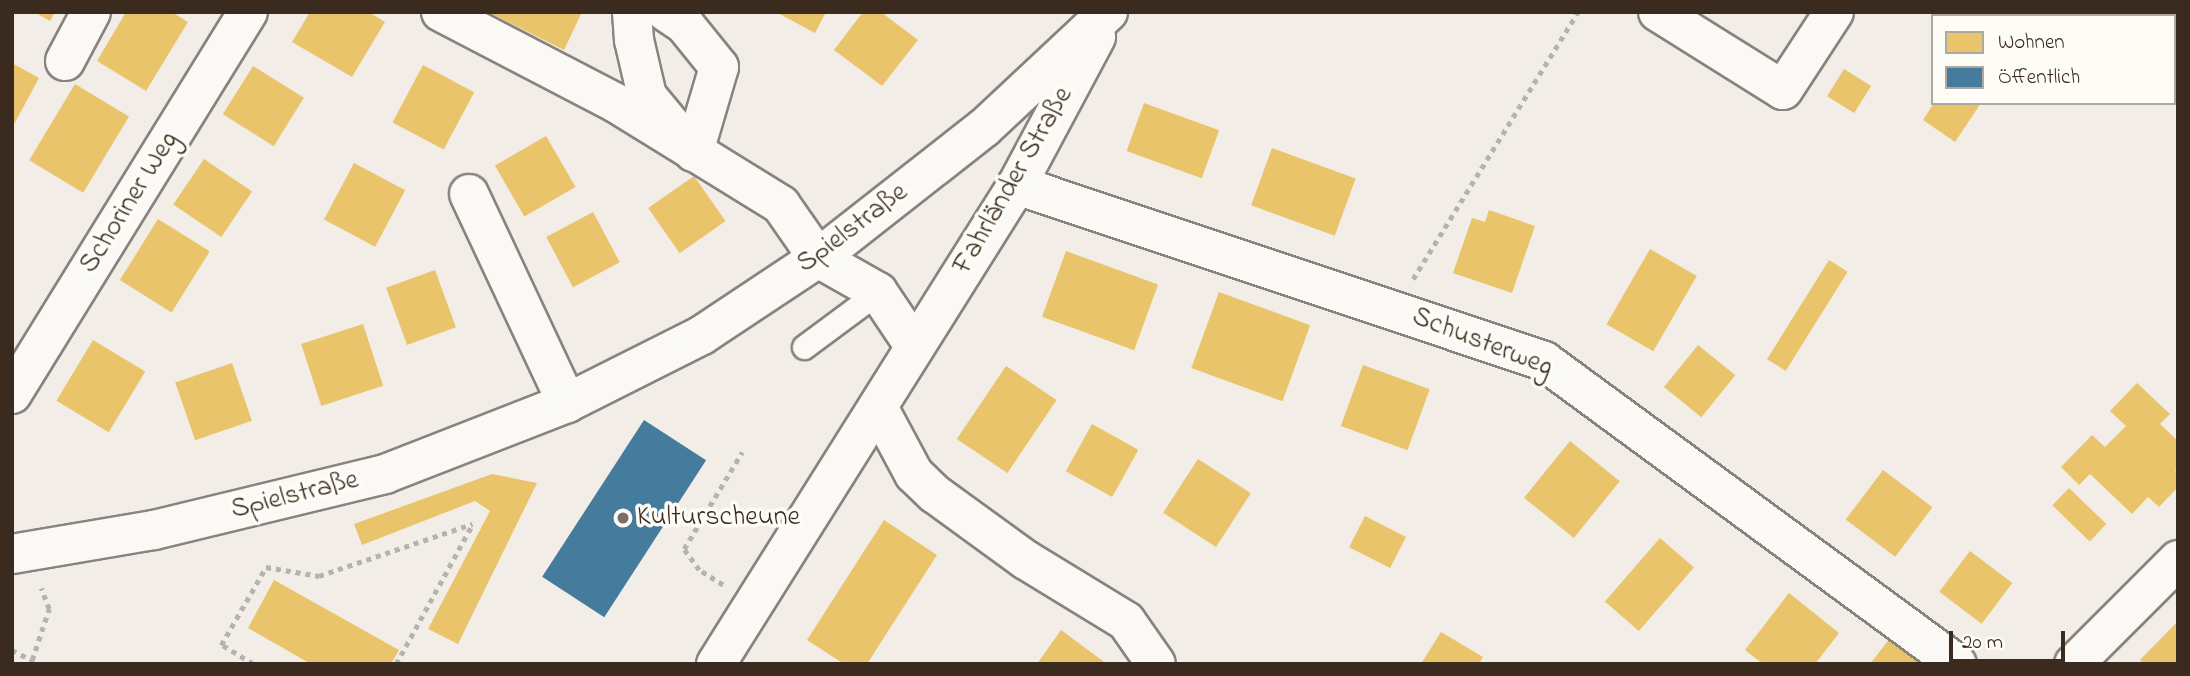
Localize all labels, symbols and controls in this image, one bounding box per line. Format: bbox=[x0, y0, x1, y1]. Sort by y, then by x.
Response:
legend bbox=[1931, 14, 2176, 105]
text: Wohnen bbox=[1998, 28, 2065, 58]
text: Öffentlich bbox=[1998, 63, 2080, 93]
street label: Fahrländer Straße bbox=[947, 82, 1081, 280]
street label: Schoriner Weg bbox=[73, 126, 187, 280]
street label: Spielstraße bbox=[791, 176, 915, 282]
street label: Schusterweg bbox=[1407, 301, 1557, 385]
street label: Spielstraße bbox=[228, 464, 362, 528]
place label: Kulturscheune bbox=[637, 501, 800, 535]
marker: Kulturscheune bbox=[615, 510, 631, 526]
scale bar bbox=[1952, 616, 2068, 660]
text: 20 m bbox=[1962, 628, 2003, 658]

